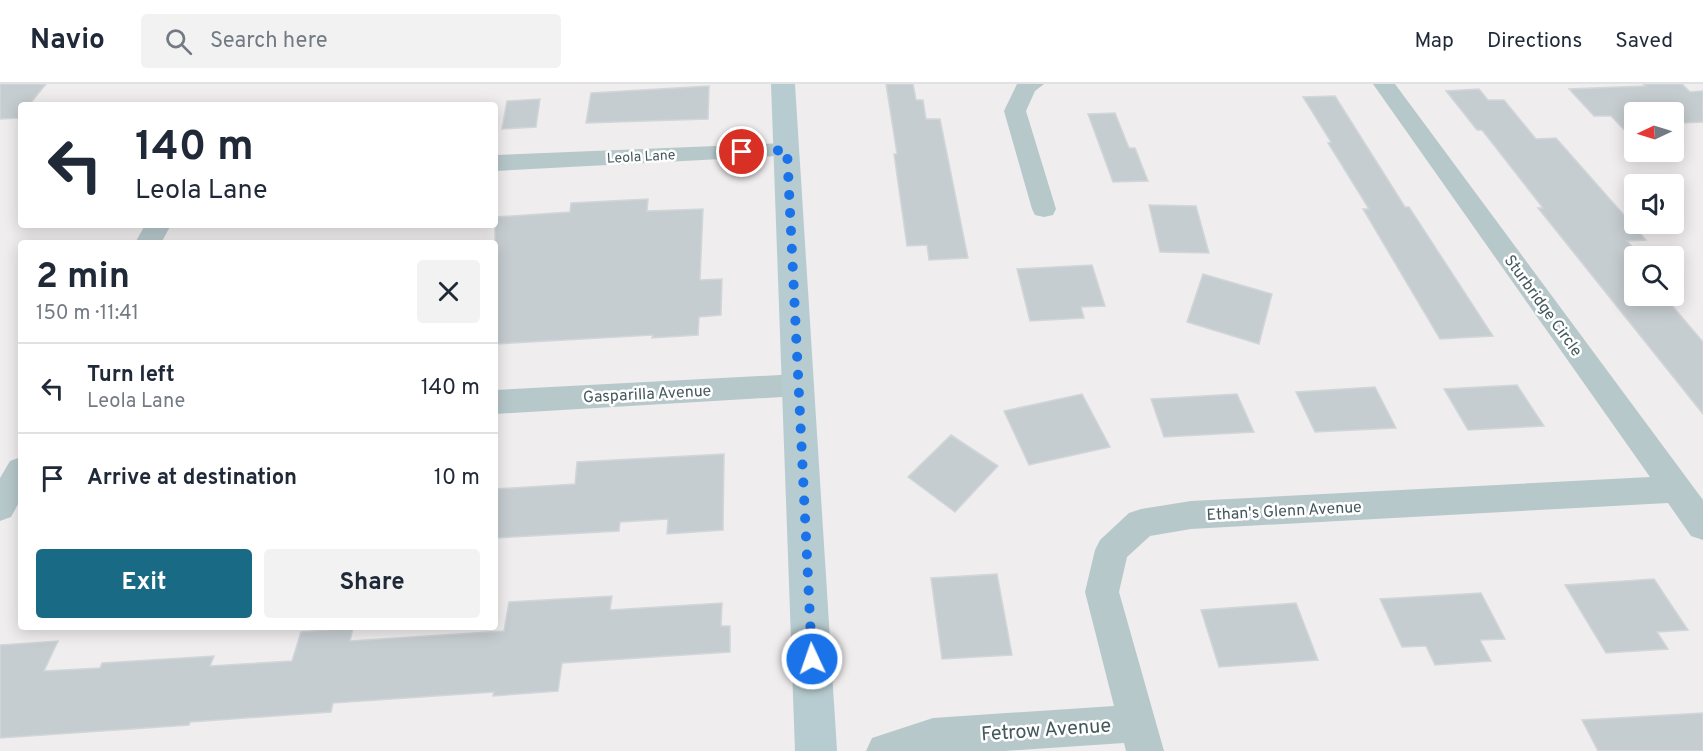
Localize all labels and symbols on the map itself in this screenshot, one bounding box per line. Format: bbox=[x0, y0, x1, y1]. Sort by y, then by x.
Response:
north arrow bbox=[1624, 102, 1684, 162]
pin bbox=[716, 126, 767, 177]
street label: Leola Lane bbox=[606, 147, 676, 168]
street label: Sturbridge Circle bbox=[1499, 251, 1586, 361]
street label: Gasparilla Avenue bbox=[582, 382, 712, 408]
street label: Ethan's Glenn Avenue bbox=[1206, 498, 1362, 526]
position arrow bbox=[780, 627, 844, 691]
street label: Fetrow Avenue bbox=[980, 713, 1112, 749]

